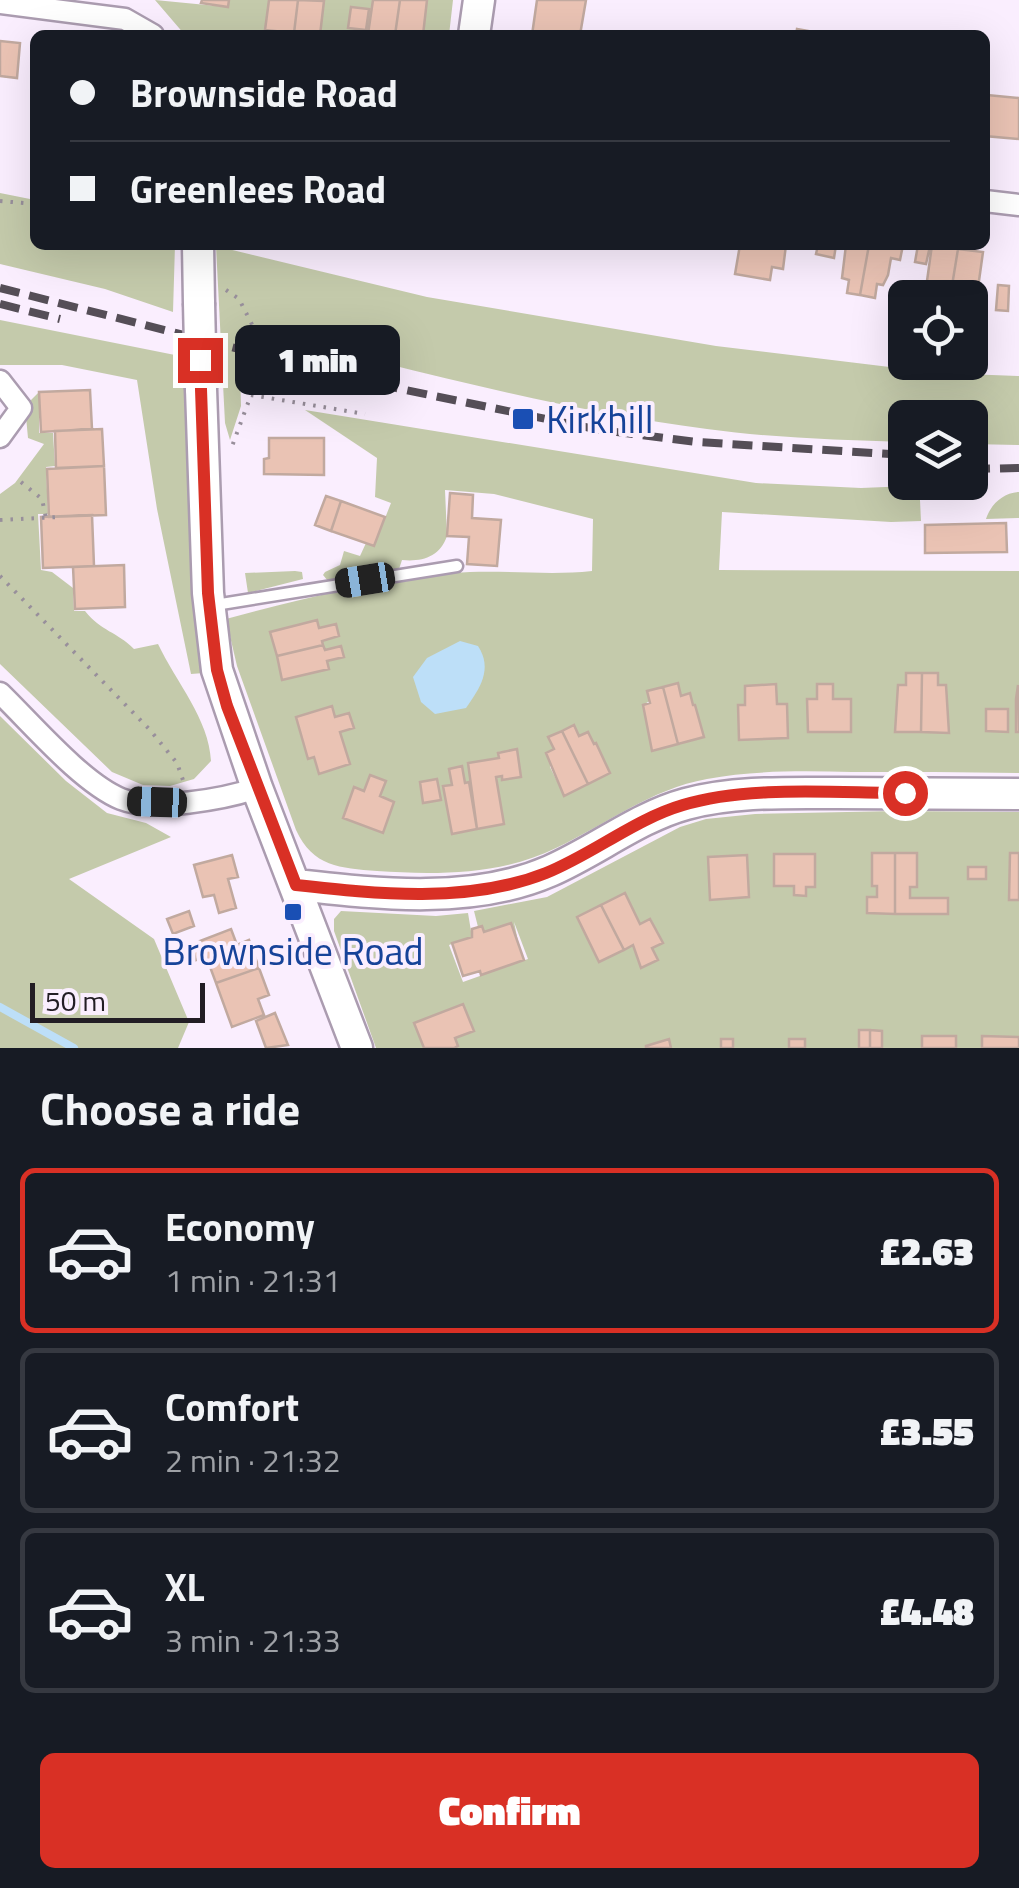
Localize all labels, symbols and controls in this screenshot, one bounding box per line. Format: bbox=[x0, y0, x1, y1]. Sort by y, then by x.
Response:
text: Brownside Road bbox=[130, 64, 398, 122]
text: Greenlees Road bbox=[130, 160, 386, 218]
map controls bbox=[888, 280, 988, 500]
button: locate bbox=[888, 280, 988, 380]
callout: 1 min bbox=[235, 325, 400, 395]
text: 1 min bbox=[278, 336, 357, 384]
route end bbox=[178, 338, 223, 383]
place label: Kirkhill bbox=[546, 390, 654, 448]
button: layers bbox=[888, 400, 988, 500]
marker: Kirkhill bbox=[510, 406, 536, 432]
car bbox=[333, 560, 397, 600]
route start bbox=[883, 771, 928, 816]
car bbox=[126, 786, 188, 818]
marker: Brownside Road bbox=[282, 901, 304, 923]
place label: Brownside Road bbox=[162, 922, 424, 980]
scale bar bbox=[30, 978, 205, 1023]
text: 50 m bbox=[45, 979, 106, 1022]
text: Choose a ride bbox=[40, 1074, 300, 1142]
text: Economy bbox=[165, 1198, 315, 1256]
icon: car bbox=[45, 1206, 135, 1296]
text: £2.63 bbox=[880, 1222, 974, 1280]
text: 1 min · 21:31 bbox=[165, 1256, 341, 1304]
text: Comfort bbox=[165, 1378, 299, 1436]
icon: car bbox=[45, 1386, 135, 1476]
text: £3.55 bbox=[880, 1402, 974, 1460]
text: 2 min · 21:32 bbox=[165, 1436, 341, 1484]
text: XL bbox=[165, 1558, 205, 1616]
icon: car bbox=[45, 1566, 135, 1656]
text: £4.48 bbox=[880, 1582, 974, 1640]
text: 3 min · 21:33 bbox=[165, 1616, 341, 1664]
button: Confirm bbox=[40, 1753, 979, 1868]

